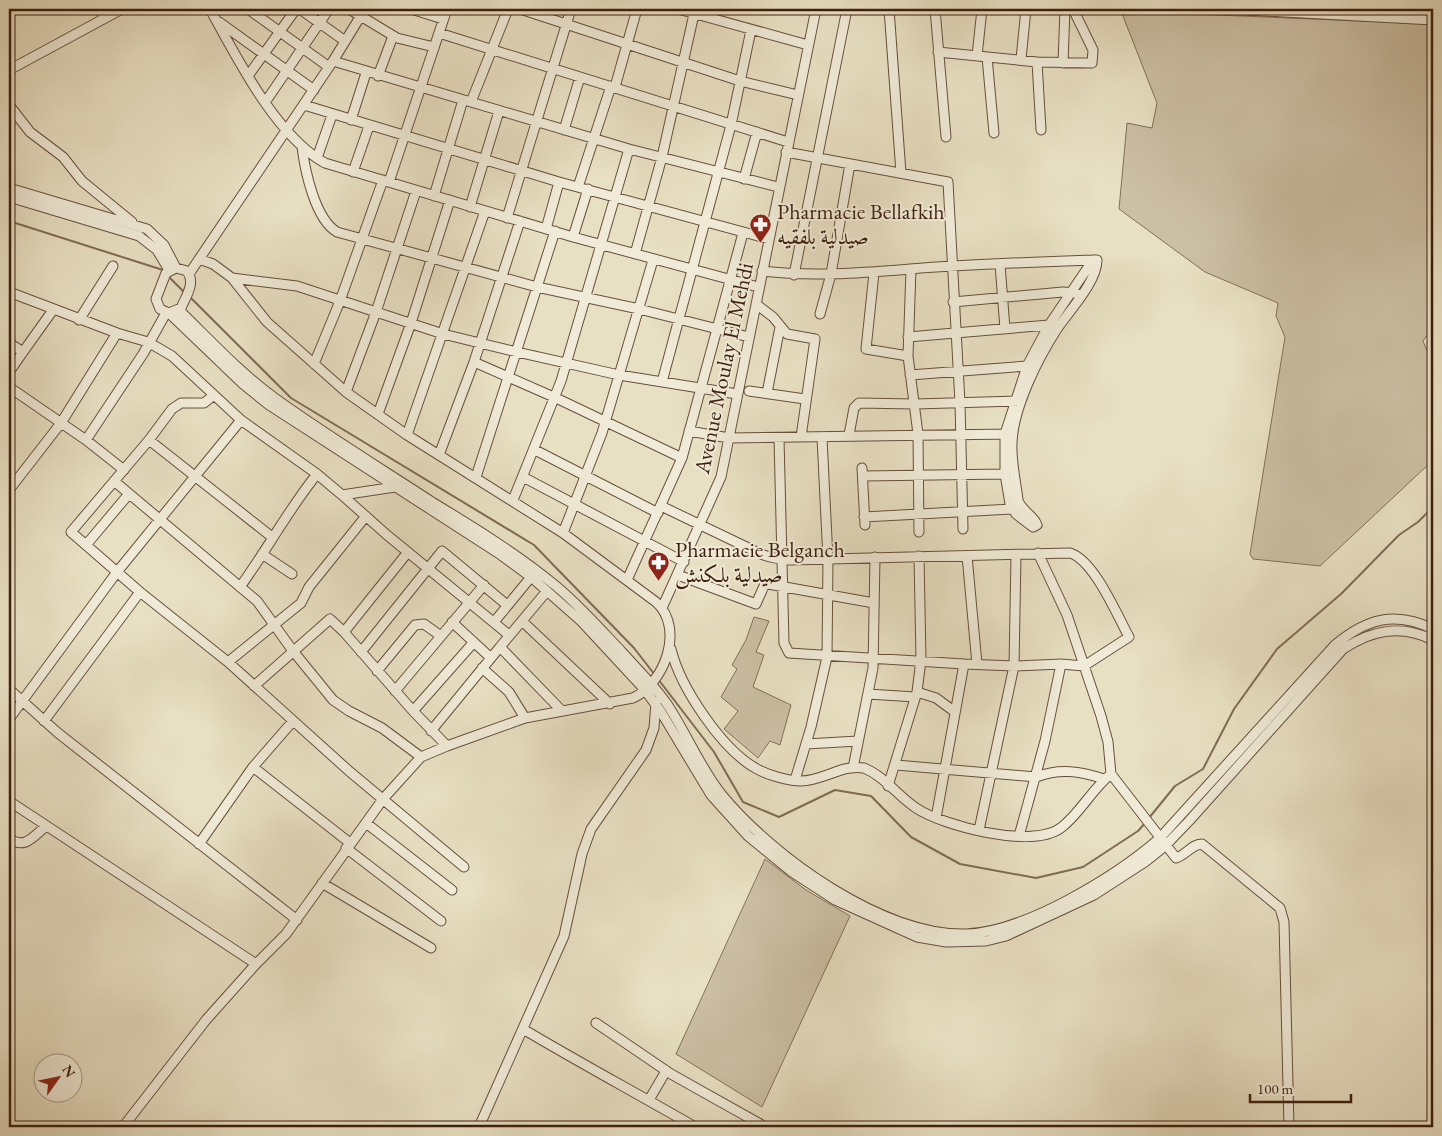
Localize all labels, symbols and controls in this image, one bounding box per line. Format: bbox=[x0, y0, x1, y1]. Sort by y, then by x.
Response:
place label: Pharmacie Bellafkih صيدلية بلفقيه bbox=[777, 197, 945, 251]
pharmacy icon: Pharmacie Bellafkih صيدلية بلفقيه bbox=[749, 212, 773, 243]
street label: Avenue Moulay El Mehdi bbox=[687, 260, 760, 477]
place label: Pharmacie Belganch صيدلية بلكنش bbox=[675, 535, 845, 590]
pharmacy icon: Pharmacie Belganch صيدلية بلكنش bbox=[647, 550, 671, 581]
north arrow bbox=[32, 1054, 82, 1104]
text: N bbox=[58, 1061, 80, 1081]
scale bar bbox=[1250, 1071, 1351, 1103]
text: 100 m bbox=[1257, 1079, 1294, 1098]

